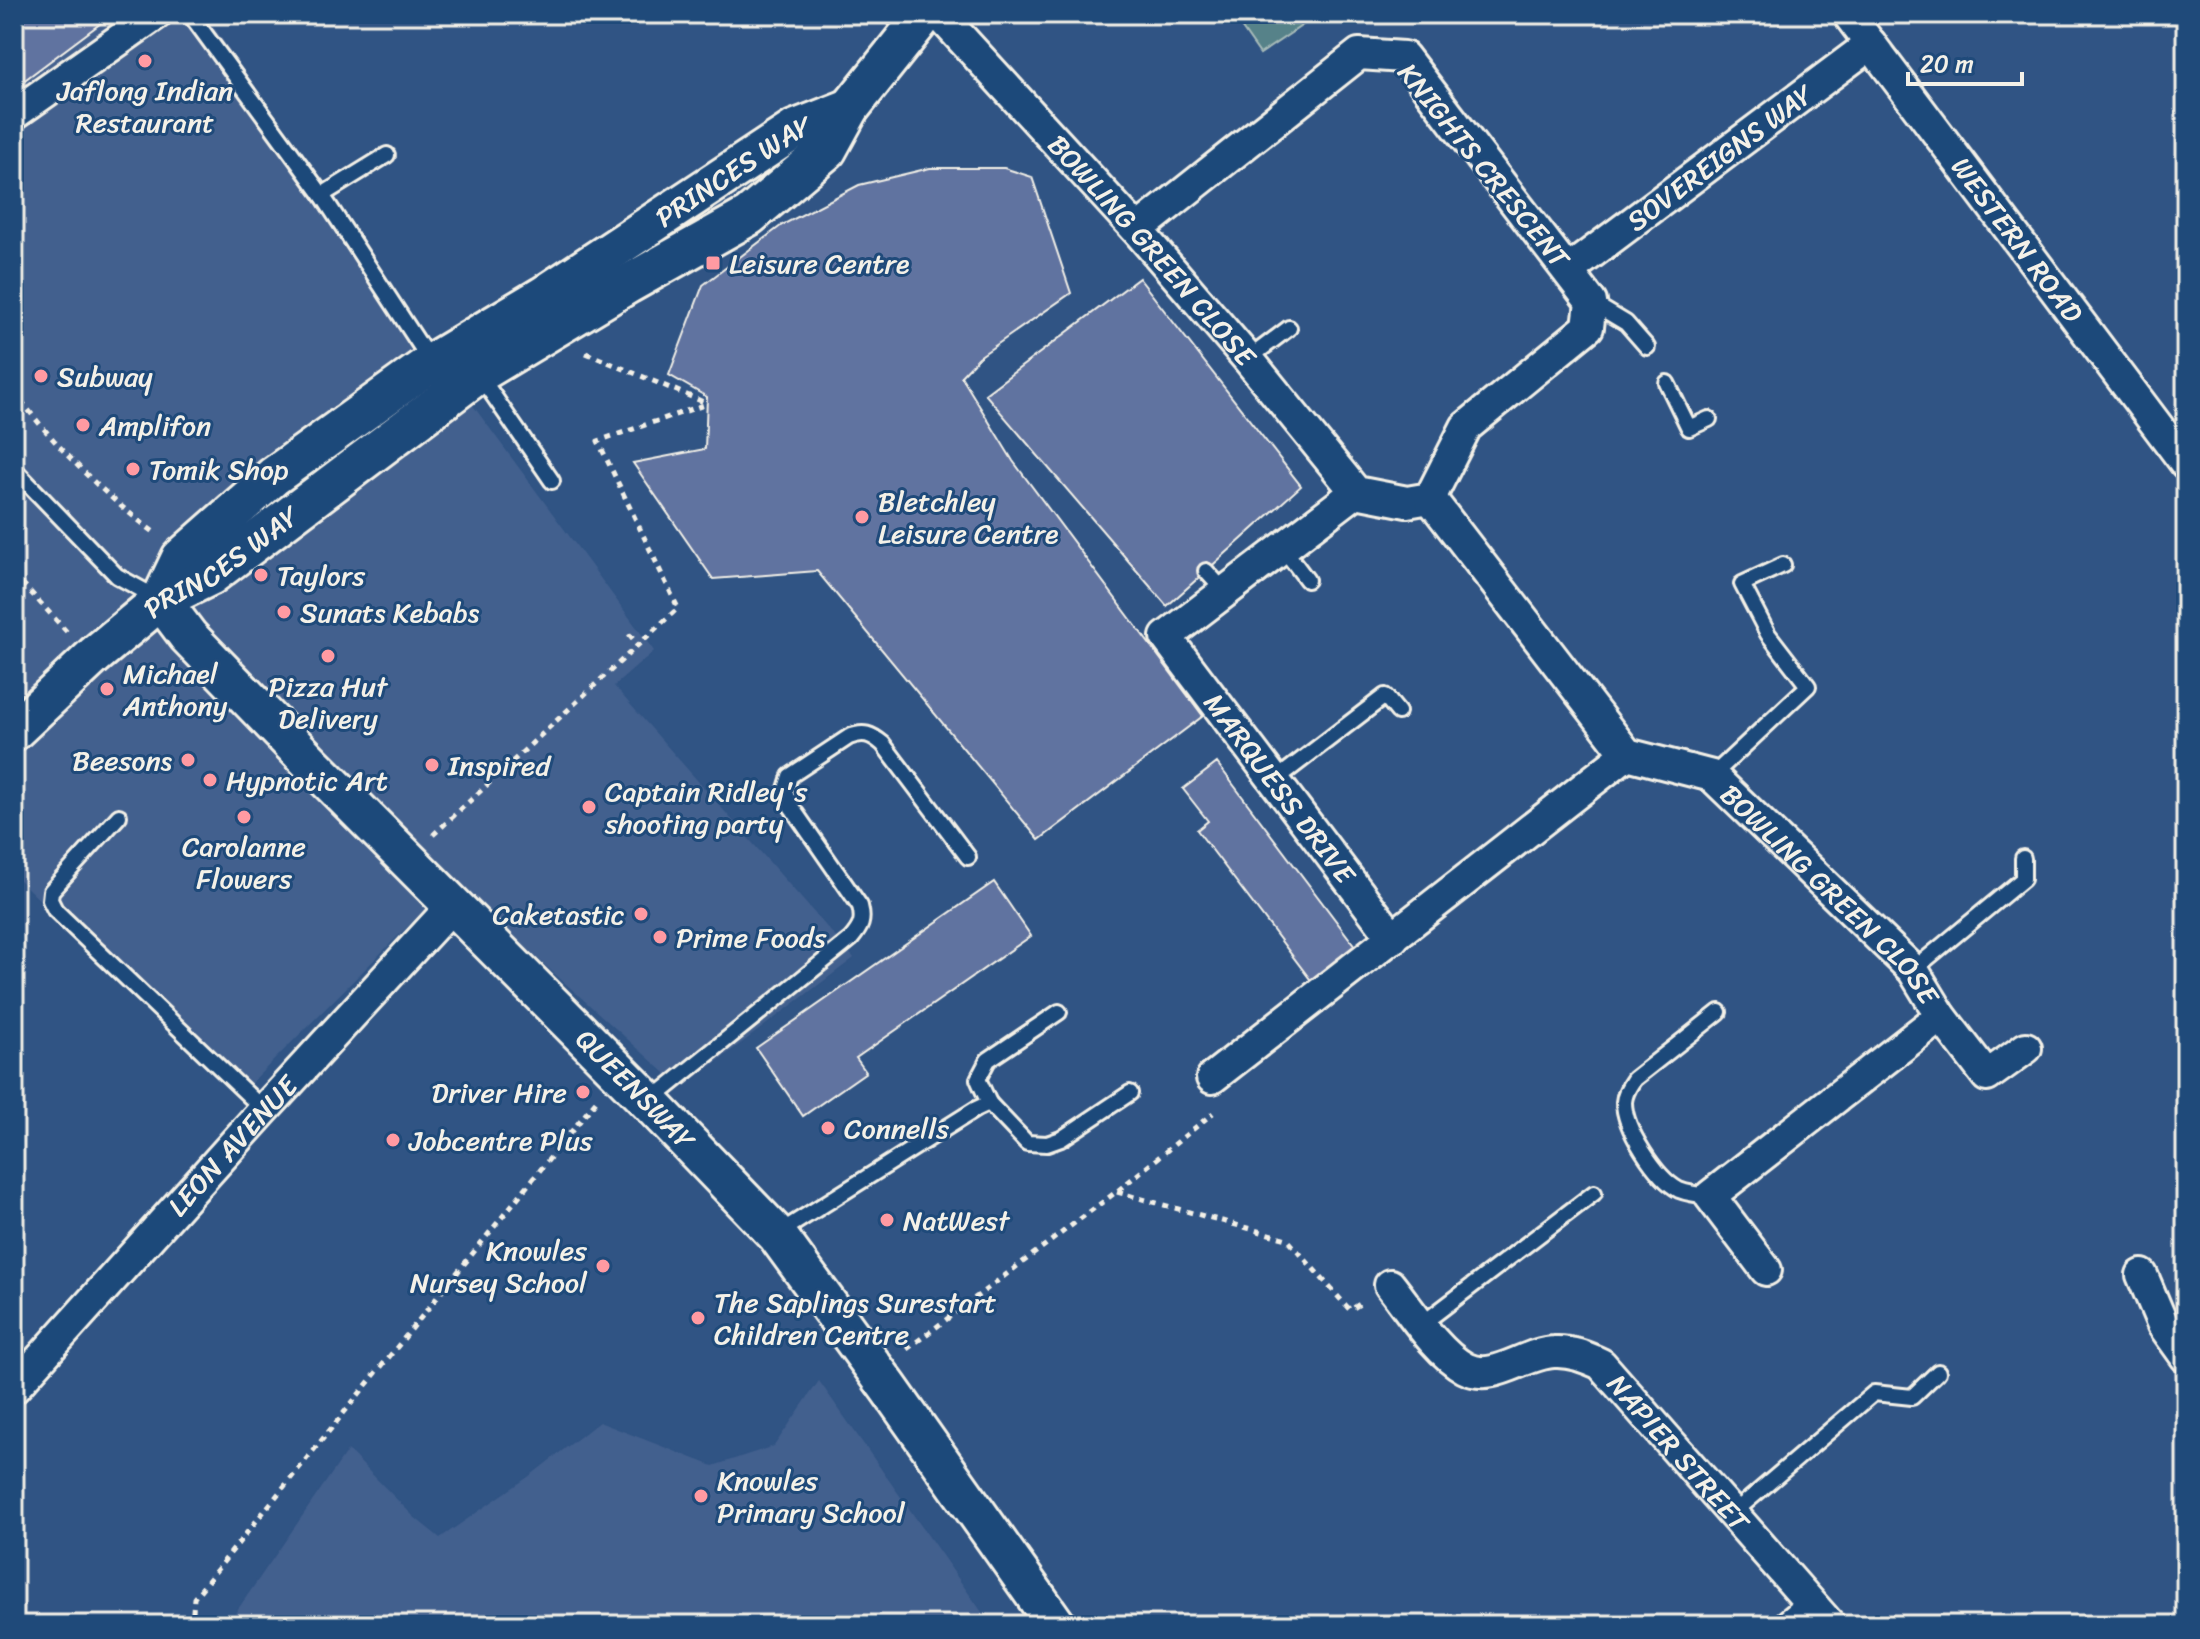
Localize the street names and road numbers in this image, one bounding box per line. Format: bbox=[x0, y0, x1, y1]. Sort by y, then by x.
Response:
street label: KNIGHTS CRESCENT bbox=[1385, 51, 1584, 281]
street label: SOVEREIGNS WAY bbox=[1616, 70, 1825, 244]
street label: PRINCES WAY bbox=[645, 101, 819, 241]
street label: BOWLING GREEN CLOSE bbox=[1035, 123, 1269, 379]
street label: WESTERN ROAD bbox=[1938, 146, 2096, 334]
street label: PRINCES WAY bbox=[132, 492, 311, 631]
street label: MARQUESS DRIVE bbox=[1191, 682, 1369, 896]
street label: BOWLING GREEN CLOSE bbox=[1708, 772, 1953, 1015]
street label: QUEENSWAY bbox=[563, 1017, 708, 1163]
street label: LEON AVENUE bbox=[155, 1063, 311, 1228]
street label: NAPIER STREET bbox=[1594, 1362, 1763, 1544]

